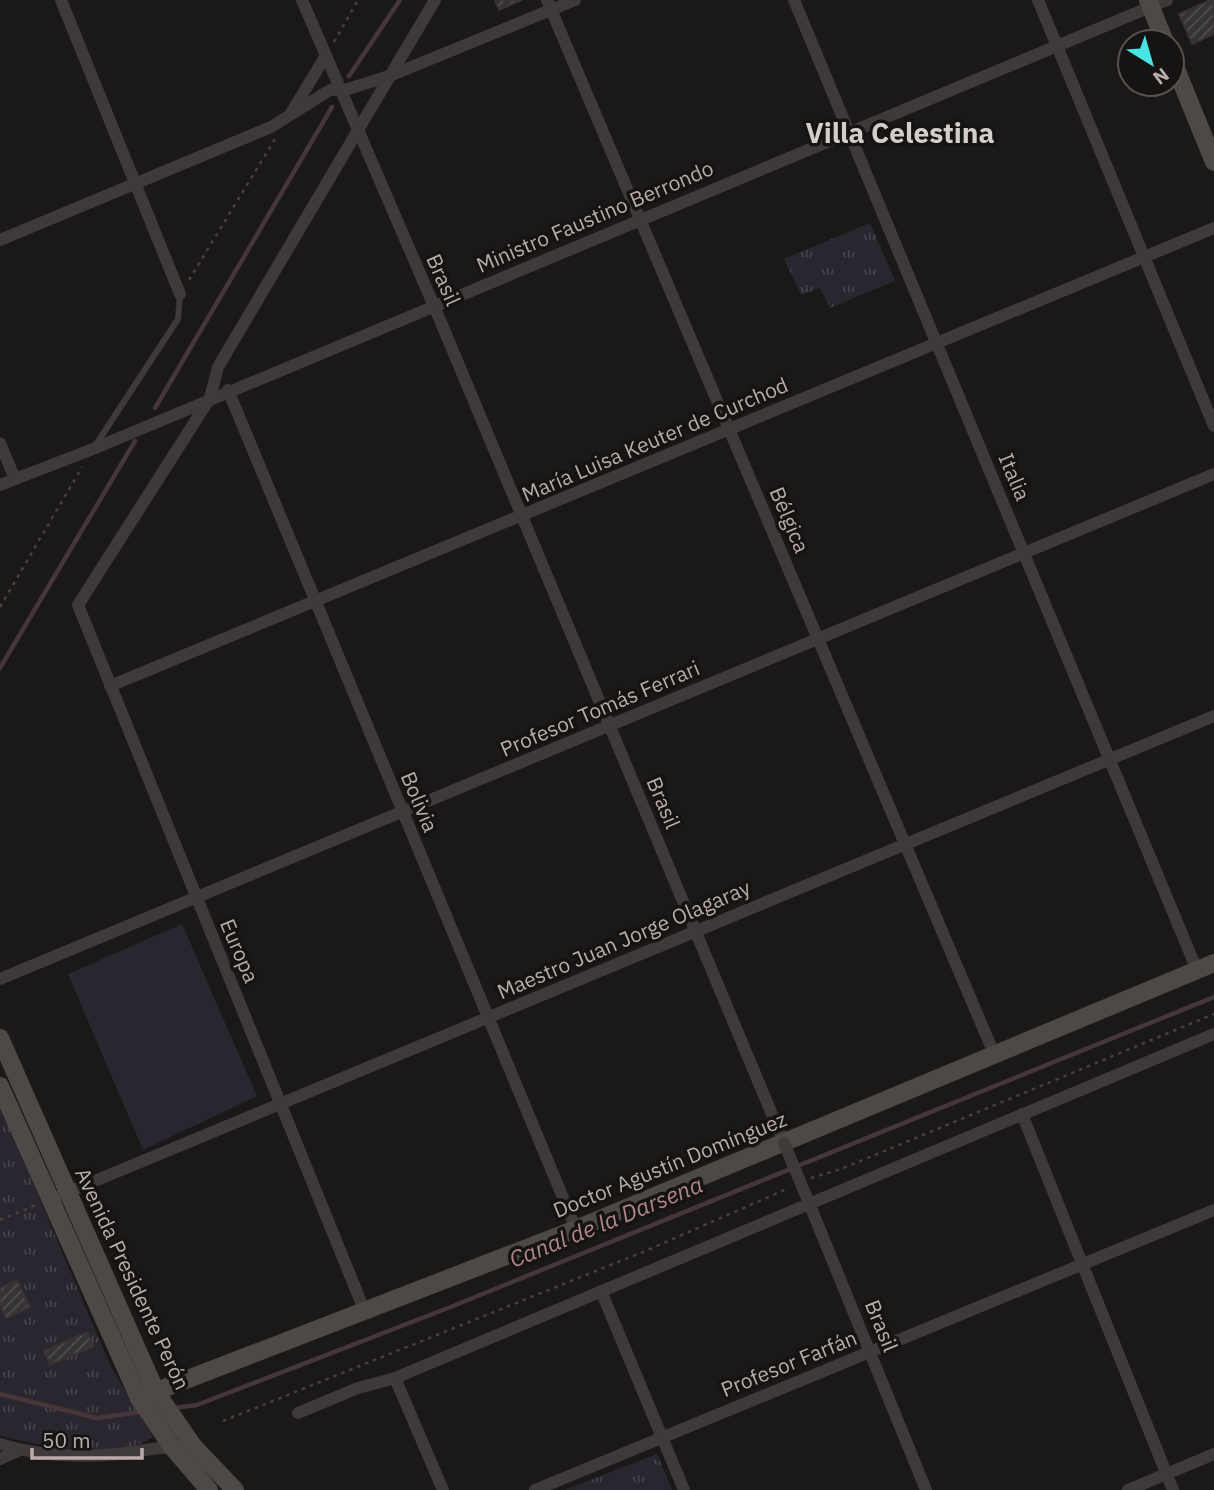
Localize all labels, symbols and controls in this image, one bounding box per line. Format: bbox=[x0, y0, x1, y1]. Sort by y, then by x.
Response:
north arrow bbox=[1116, 28, 1186, 98]
text: N bbox=[1149, 63, 1174, 90]
district label: Villa Celestina bbox=[806, 114, 995, 151]
street label: Ministro Faustino Berrondo bbox=[472, 153, 717, 279]
street label: Brasil bbox=[420, 249, 468, 310]
street label: María Luisa Keuter de Curchod bbox=[517, 370, 792, 508]
street label: Italia bbox=[992, 449, 1037, 505]
street label: Bélgica bbox=[764, 482, 816, 557]
street label: Profesor Tomás Ferrari bbox=[496, 653, 704, 763]
street label: Bolivia bbox=[395, 767, 445, 836]
street label: Brasil bbox=[641, 772, 687, 833]
street label: Maestro Juan Jorge Olagaray bbox=[493, 873, 755, 1005]
street label: Europa bbox=[214, 914, 266, 987]
street label: Doctor Agustín Domínguez bbox=[549, 1104, 791, 1224]
street label: Avenida Presidente Perón bbox=[69, 1163, 197, 1394]
water label: Canal de la Darsena bbox=[504, 1169, 707, 1274]
street label: Brasil bbox=[859, 1295, 905, 1356]
street label: Profesor Farfán bbox=[716, 1323, 861, 1403]
scale bar bbox=[32, 1416, 142, 1460]
text: 50 m bbox=[42, 1426, 91, 1454]

